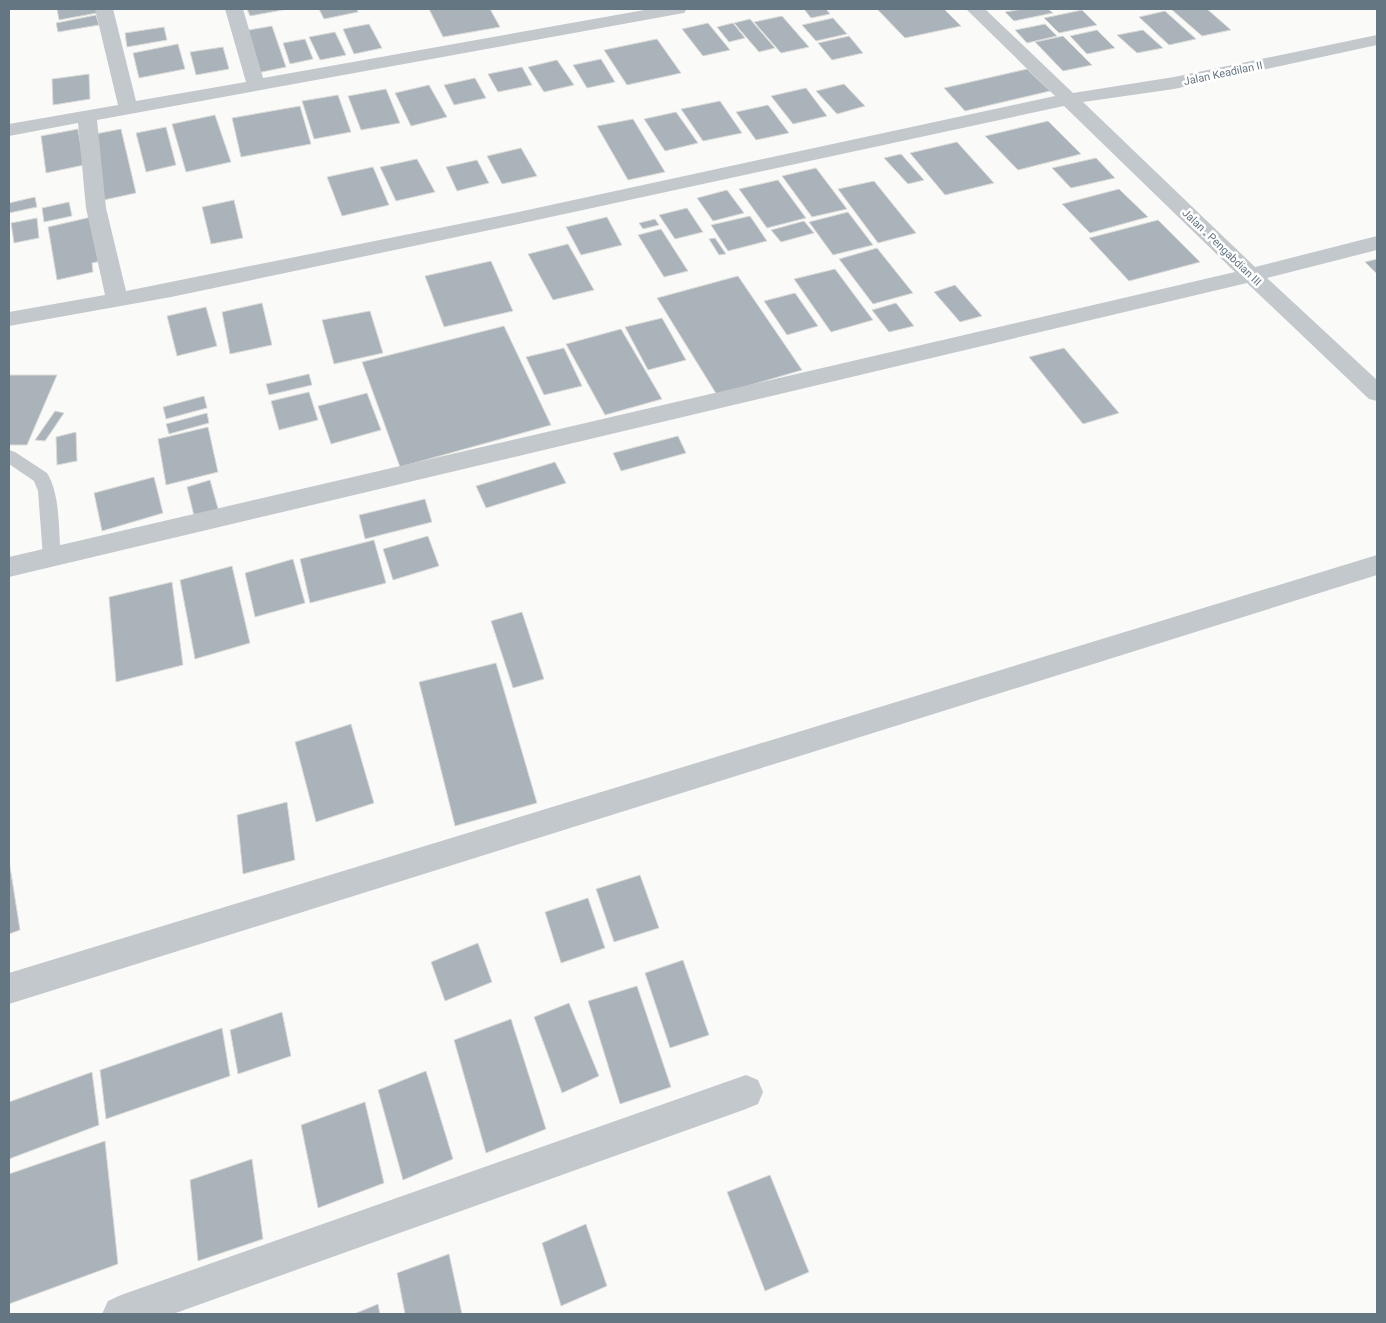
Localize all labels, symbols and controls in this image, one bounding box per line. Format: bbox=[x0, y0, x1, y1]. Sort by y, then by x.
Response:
street label: Jalan Keadilan II bbox=[1182, 59, 1264, 88]
street label: Jalan . Pengabdian III bbox=[1179, 206, 1264, 288]

